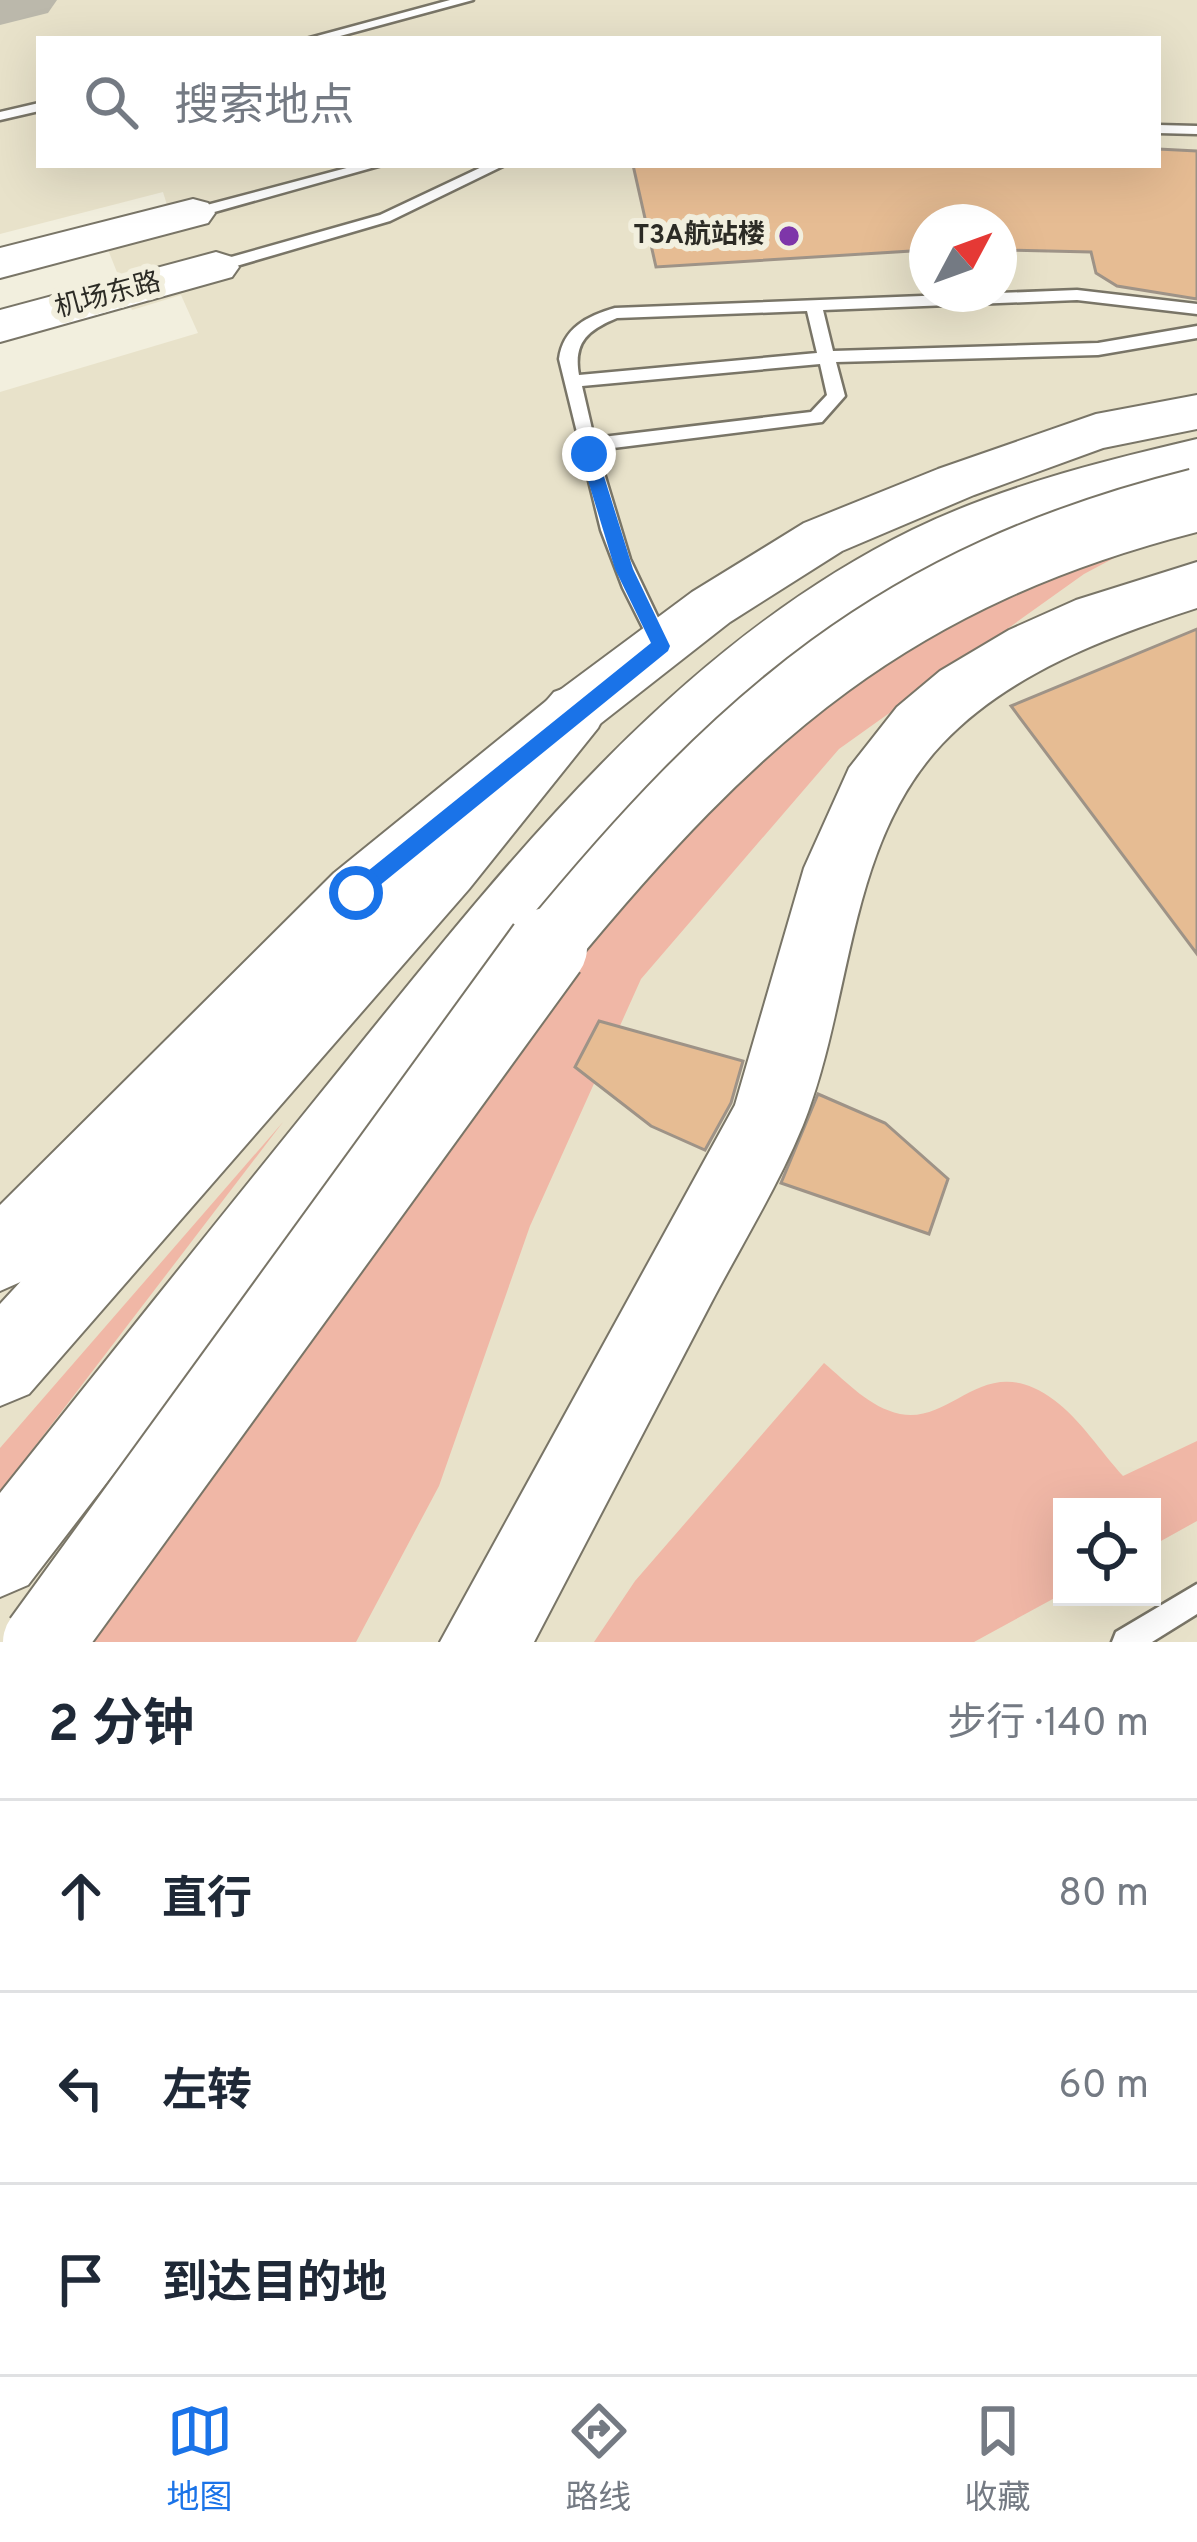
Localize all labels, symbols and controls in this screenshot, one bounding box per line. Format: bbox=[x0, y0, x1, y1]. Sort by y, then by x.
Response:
search box bbox=[36, 36, 1161, 168]
icon: search bbox=[78, 69, 144, 135]
text: 搜索地点 bbox=[174, 80, 354, 137]
north arrow bbox=[909, 204, 1017, 312]
place label: T3A航站楼 bbox=[633, 219, 765, 253]
marker: T3A航站楼 bbox=[776, 223, 802, 249]
street label: 机场东路 bbox=[51, 266, 165, 326]
route end bbox=[562, 427, 616, 481]
route start bbox=[329, 866, 383, 920]
map controls bbox=[1053, 1498, 1161, 1606]
button: locate bbox=[1053, 1498, 1161, 1606]
text: 2 分钟 bbox=[48, 1695, 194, 1760]
text: 步行 · 140 m bbox=[947, 1701, 1149, 1750]
icon: ahead bbox=[48, 1863, 114, 1929]
text: 80 m bbox=[1058, 1871, 1149, 1920]
text: 直行 bbox=[162, 1873, 252, 1930]
icon: left bbox=[48, 2055, 114, 2121]
text: 60 m bbox=[1058, 2063, 1149, 2112]
text: 左转 bbox=[162, 2065, 252, 2122]
icon: arrive bbox=[48, 2247, 114, 2313]
text: 到达目的地 bbox=[162, 2257, 387, 2314]
tab: 地图 bbox=[167, 2398, 233, 2521]
tab: 路线 bbox=[566, 2398, 632, 2521]
tab: 收藏 bbox=[965, 2398, 1031, 2521]

